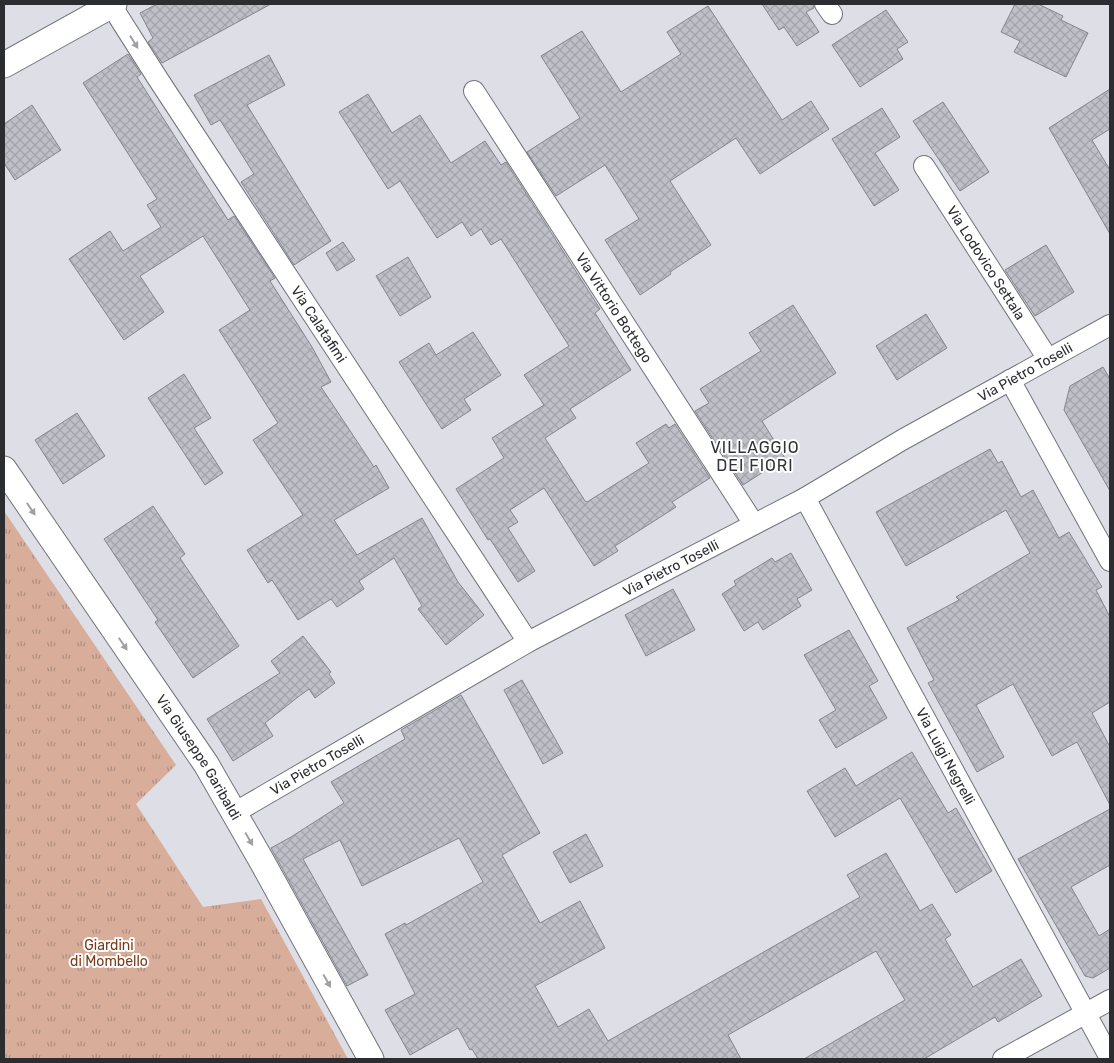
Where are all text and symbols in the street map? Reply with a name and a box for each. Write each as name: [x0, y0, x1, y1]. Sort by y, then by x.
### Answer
one-way arrow: [130, 36, 139, 49]
street label: Via Lodovico Settala: [943, 202, 1029, 323]
street label: Via Vittorio Bottego: [572, 249, 656, 366]
street label: Via Calatafimi: [288, 282, 351, 366]
street label: Via Pietro Toselli: [975, 339, 1075, 405]
district label: VILLAGGIO DEI FIORI: [710, 438, 800, 475]
one-way arrow: [26, 503, 36, 516]
street label: Via Pietro Toselli: [620, 536, 722, 600]
one-way arrow: [118, 637, 128, 650]
street label: Via Giuseppe Garibaldi: [153, 691, 245, 823]
street label: Via Luigi Negrelli: [912, 705, 979, 807]
street label: Via Pietro Toselli: [267, 731, 367, 799]
one-way arrow: [245, 832, 254, 845]
park label: Giardini di Mombello: [70, 937, 148, 970]
one-way arrow: [323, 974, 332, 988]

